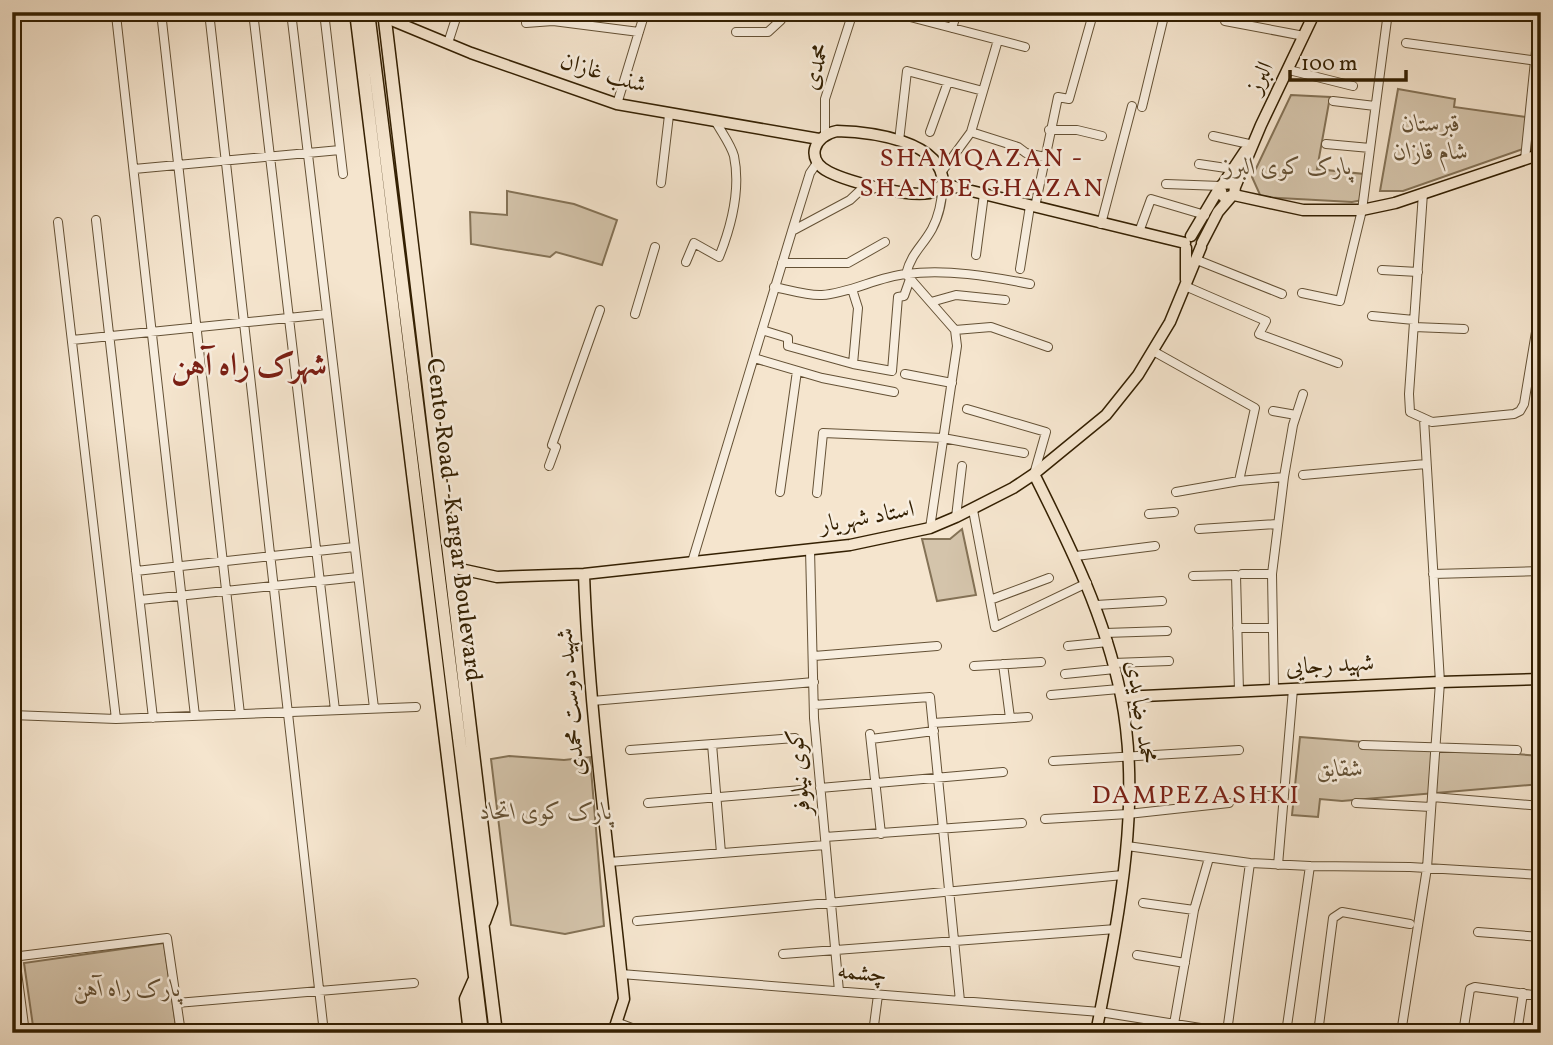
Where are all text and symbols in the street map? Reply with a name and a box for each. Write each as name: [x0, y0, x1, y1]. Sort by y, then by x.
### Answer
scale bar: [1290, 38, 1406, 82]
street label: محمدی: [794, 40, 840, 94]
street label: شنب غازان: [556, 45, 650, 103]
text: 100 m: [1301, 50, 1358, 79]
street label: البرز: [1238, 56, 1283, 102]
park label: قبرستان شام قازان: [1393, 108, 1469, 172]
district label: SHAMQAZAN - SHANBE GHAZAN: [859, 141, 1105, 207]
park label: پارک کوی البرز: [1222, 151, 1355, 185]
district label: شهرک راه آهن: [171, 345, 327, 389]
street label: Cento Road - Kargar Boulevard: [416, 357, 490, 683]
street label: استاد شهریار: [815, 493, 917, 543]
street label: شهید دوست محمدی: [549, 627, 595, 777]
street label: شهید رجایی: [1285, 647, 1375, 685]
street label: محمد رضا یدی: [1116, 658, 1164, 766]
street label: کوی نیلوفر: [779, 727, 821, 820]
park label: شقایق: [1316, 753, 1364, 787]
district label: DAMPEZASHKI: [1091, 778, 1301, 814]
park label: پارک کوی اتحاد: [480, 796, 615, 830]
street label: چشمه: [836, 955, 888, 993]
park label: پارک راه آهن: [73, 973, 183, 1007]

